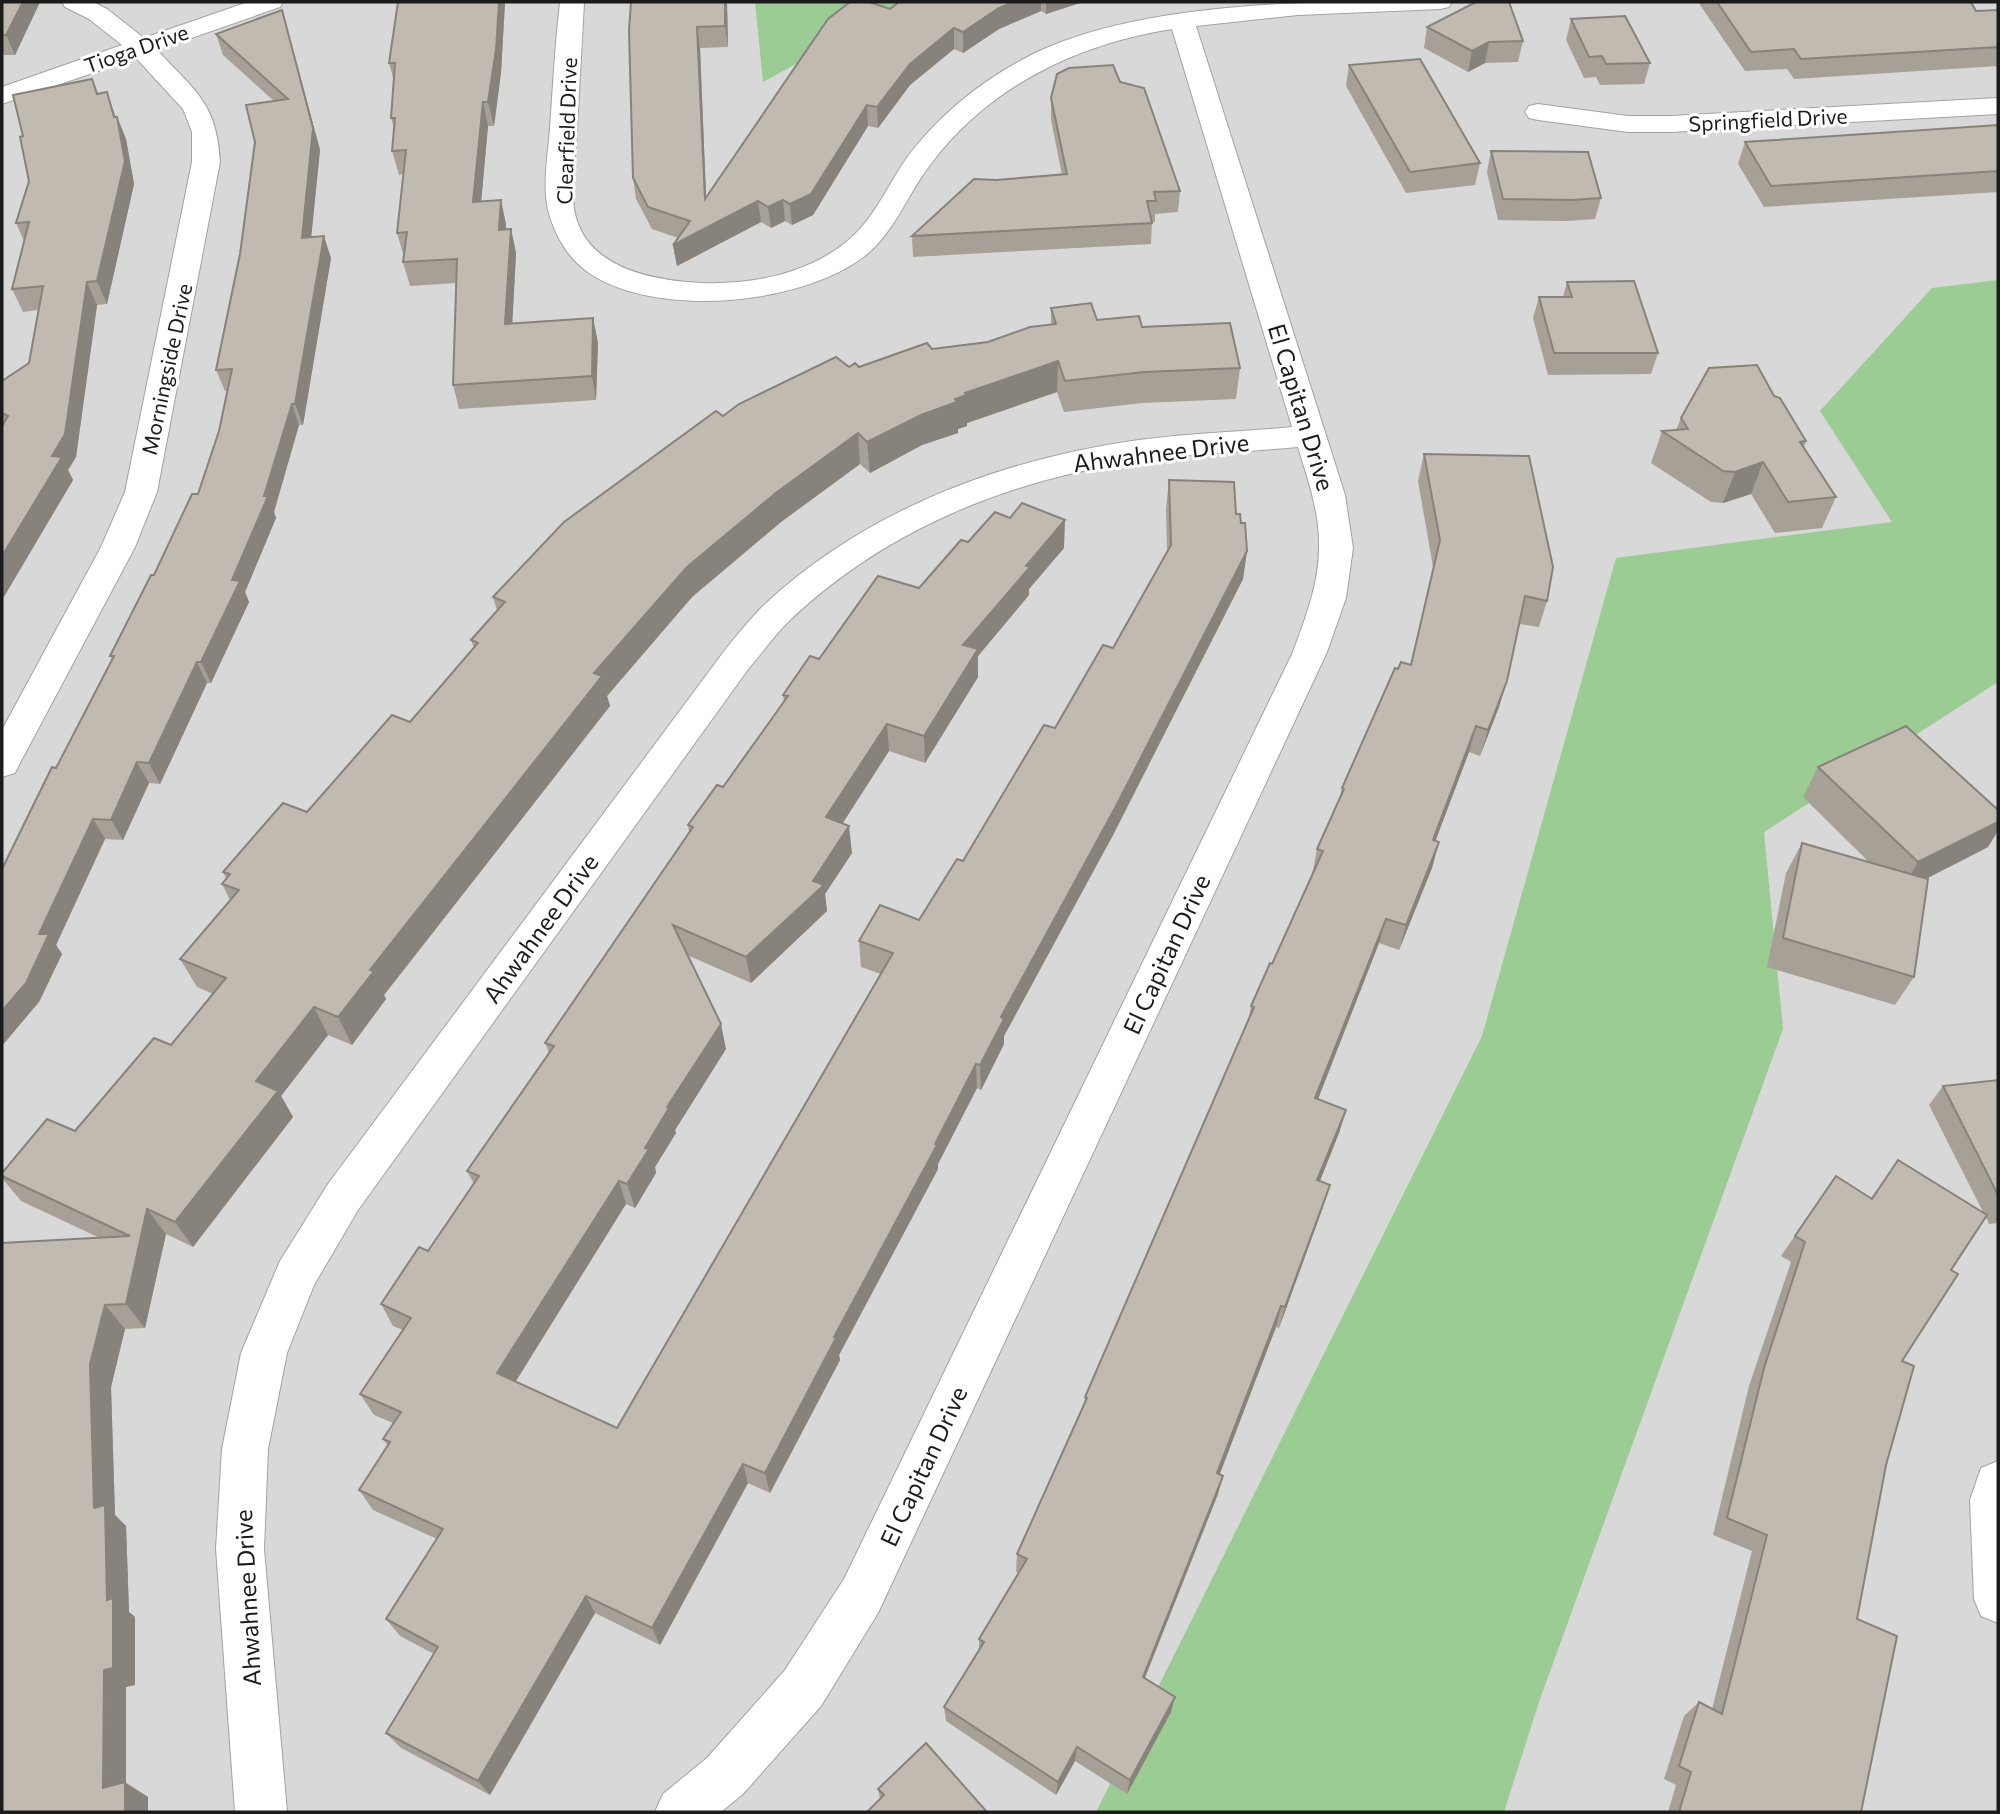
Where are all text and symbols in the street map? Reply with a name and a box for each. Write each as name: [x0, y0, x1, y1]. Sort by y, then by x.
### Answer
street label: Tioga Drive: [81, 19, 191, 77]
street label: Clearfield Drive: [551, 57, 581, 205]
street label: Springfield Drive: [1688, 102, 1848, 136]
street label: Morningside Drive: [136, 281, 196, 457]
street label: El Capitan Drive: [1263, 320, 1341, 494]
street label: Ahwahnee Drive: [1071, 427, 1251, 477]
street label: Ahwahnee Drive: [476, 848, 604, 1008]
street label: El Capitan Drive: [1116, 869, 1216, 1039]
street label: El Capitan Drive: [873, 1381, 973, 1551]
street label: Ahwahnee Drive: [228, 1509, 266, 1687]

